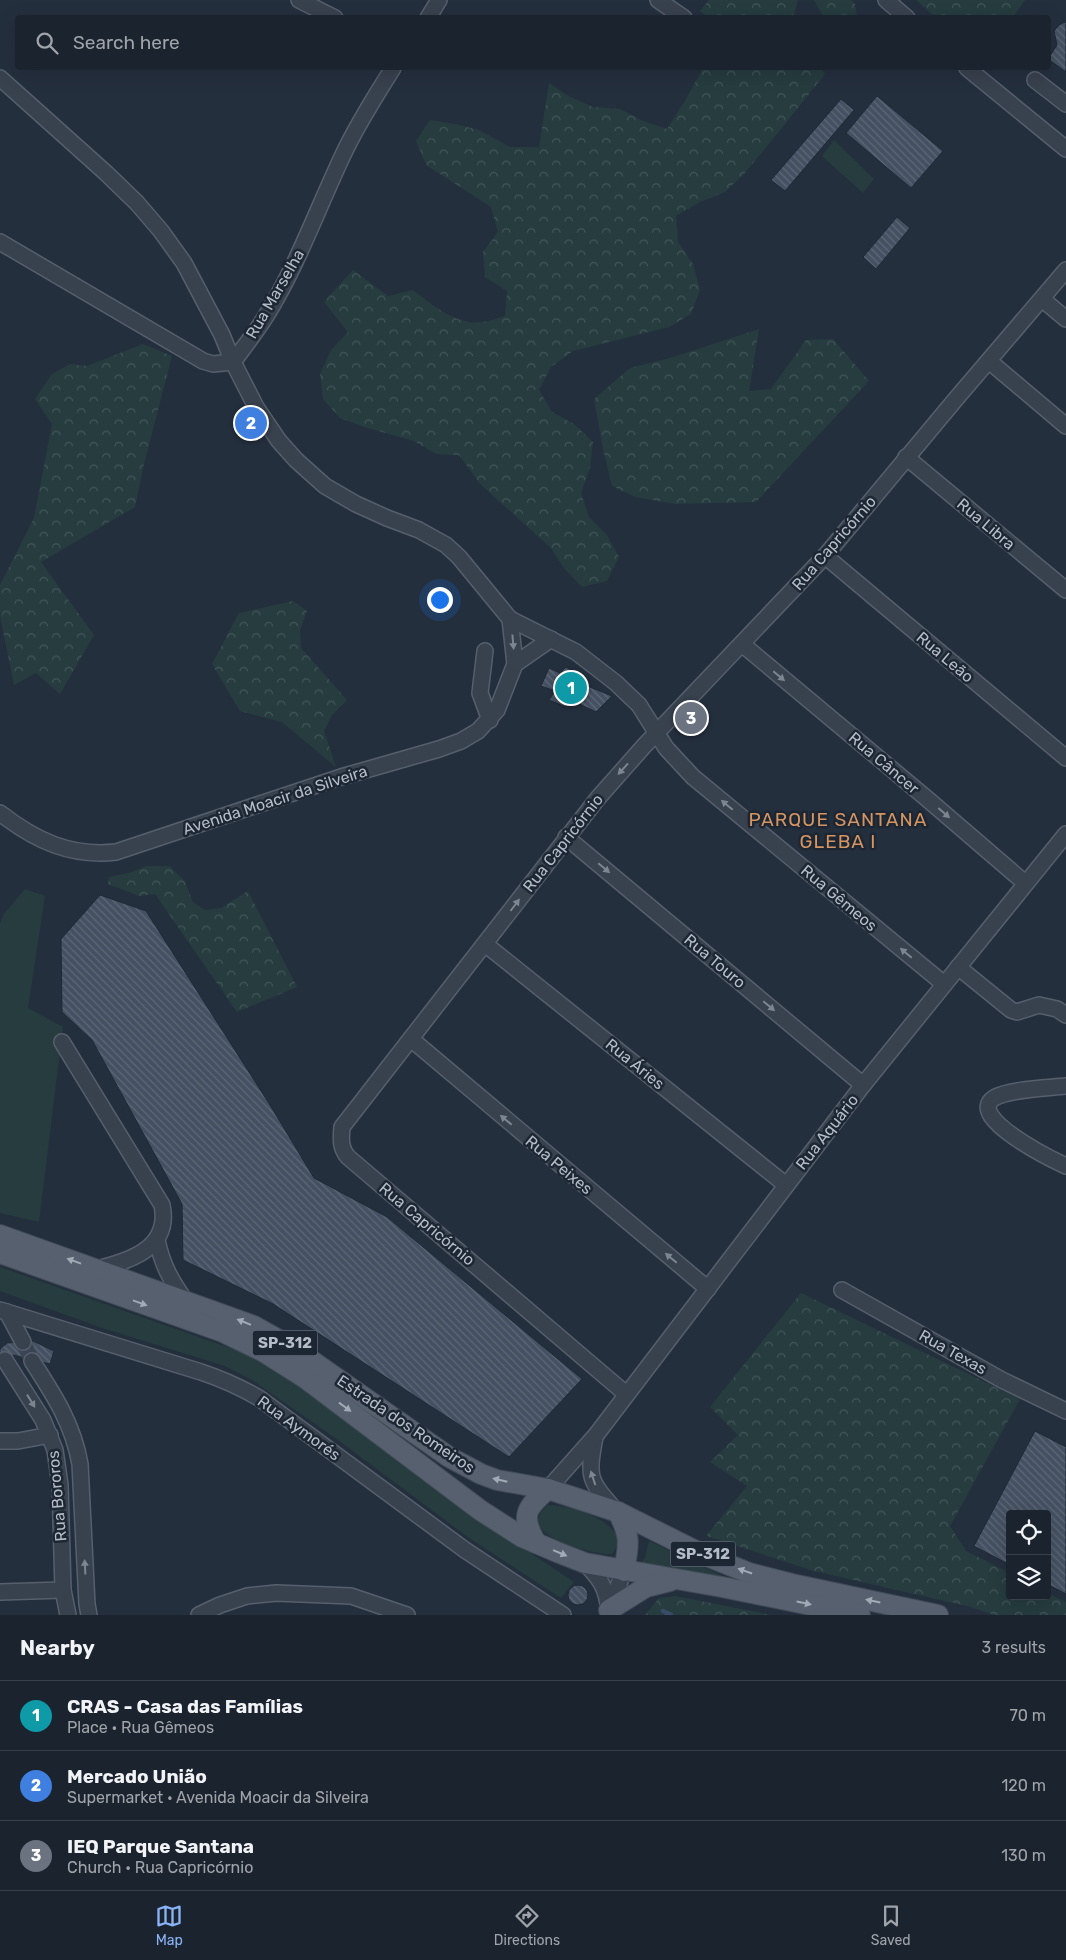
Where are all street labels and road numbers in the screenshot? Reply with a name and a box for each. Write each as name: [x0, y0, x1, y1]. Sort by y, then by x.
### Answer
street label: Rua Marselha: [242, 246, 308, 342]
street label: Rua Capricórnio: [788, 492, 880, 594]
street label: Rua Libra: [953, 494, 1019, 554]
street label: Rua Leão: [913, 628, 977, 686]
street label: Rua Câncer: [845, 728, 923, 798]
street label: Avenida Moacir da Silveira: [180, 761, 370, 839]
street label: Rua Capricórnio: [519, 790, 607, 896]
street label: Rua Gêmeos: [797, 861, 881, 935]
street label: Rua Touro: [681, 930, 749, 992]
street label: Rua Áries: [602, 1035, 668, 1093]
street label: Rua Aquário: [792, 1091, 862, 1173]
street label: Rua Peixes: [522, 1132, 596, 1198]
street label: Rua Capricórnio: [375, 1179, 479, 1269]
street label: Rua Texas: [916, 1326, 990, 1378]
road number: SP-312: [252, 1330, 318, 1356]
street label: Estrada dos Romeiros: [334, 1371, 478, 1477]
street label: Rua Aymorés: [254, 1392, 344, 1464]
street label: Rua Bororos: [44, 1450, 70, 1542]
road number: SP-312: [670, 1542, 736, 1566]

